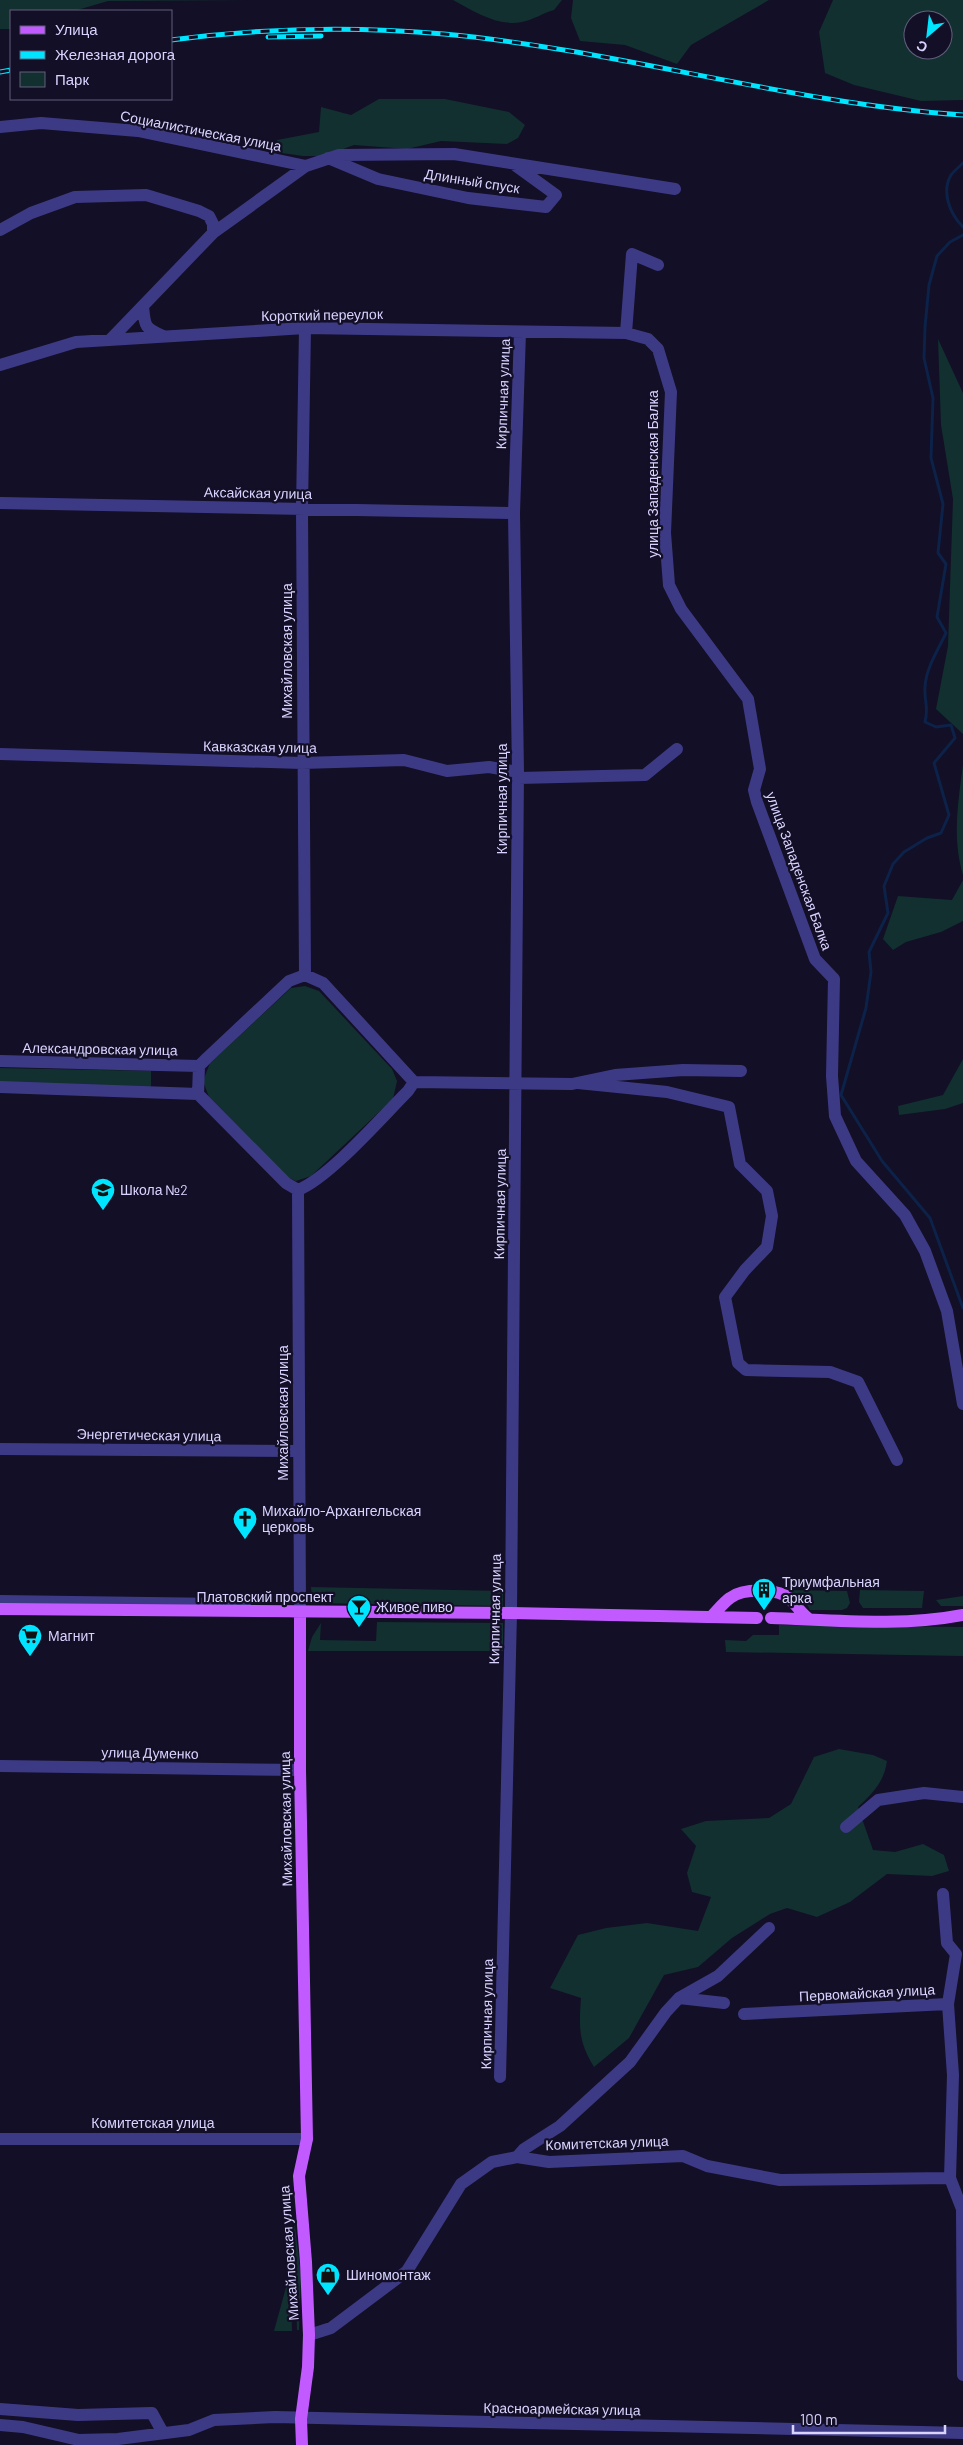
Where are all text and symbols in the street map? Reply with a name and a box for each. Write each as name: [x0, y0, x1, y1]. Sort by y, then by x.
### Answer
legend: [10, 10, 172, 100]
north arrow: [903, 10, 953, 60]
text: Улица: [55, 20, 98, 38]
text: С: [913, 37, 930, 57]
text: Железная дорога: [55, 45, 176, 63]
text: Парк: [55, 70, 89, 88]
street label: Социалистическая улица: [119, 107, 283, 155]
street label: Длинный спуск: [423, 165, 522, 197]
street label: Короткий переулок: [261, 305, 384, 324]
street label: Кирпичная улица: [492, 338, 513, 450]
street label: улица Западенская Балка: [644, 390, 661, 558]
street label: Аксайская улица: [204, 483, 313, 502]
street label: Михайловская улица: [278, 583, 295, 719]
street label: Кавказская улица: [203, 737, 317, 756]
street label: Кирпичная улица: [493, 743, 510, 854]
street label: улица Западенская Балка: [763, 789, 836, 953]
street label: Александровская улица: [22, 1039, 178, 1058]
street label: Кирпичная улица: [490, 1148, 509, 1260]
school or university icon: Школа №2: [90, 1177, 116, 1211]
place label: Школа №2: [120, 1181, 188, 1198]
street label: Михайловская улица: [274, 1345, 291, 1481]
street label: Энергетическая улица: [76, 1425, 222, 1444]
place label: Михайло-Архангельская церковь: [262, 1502, 421, 1535]
church icon: Михайло-Архангельская церковь: [232, 1506, 258, 1540]
street label: Кирпичная улица: [485, 1553, 504, 1665]
place label: Триумфальная арка: [782, 1573, 880, 1606]
building icon: Триумфальная арка: [751, 1577, 777, 1611]
street label: Платовский проспект: [197, 1588, 334, 1605]
bar icon: Живое пиво: [346, 1594, 372, 1628]
place label: Живое пиво: [376, 1598, 453, 1615]
supermarket icon: Магнит: [17, 1623, 43, 1657]
place label: Магнит: [48, 1627, 95, 1644]
street label: улица Думенко: [101, 1743, 199, 1762]
street label: Михайловская улица: [276, 1751, 295, 1887]
street label: Кирпичная улица: [477, 1958, 496, 2070]
street label: Первомайская улица: [799, 1980, 936, 2005]
street label: Комитетская улица: [91, 2114, 215, 2131]
street label: Комитетская улица: [545, 2132, 669, 2153]
street label: Михайловская улица: [275, 2185, 302, 2321]
shop icon: Шиномонтаж: [315, 2262, 341, 2296]
place label: Шиномонтаж: [346, 2266, 431, 2283]
street label: Красноармейская улица: [483, 2399, 641, 2418]
scale bar: [793, 2402, 946, 2434]
text: 100 m: [800, 2410, 838, 2428]

